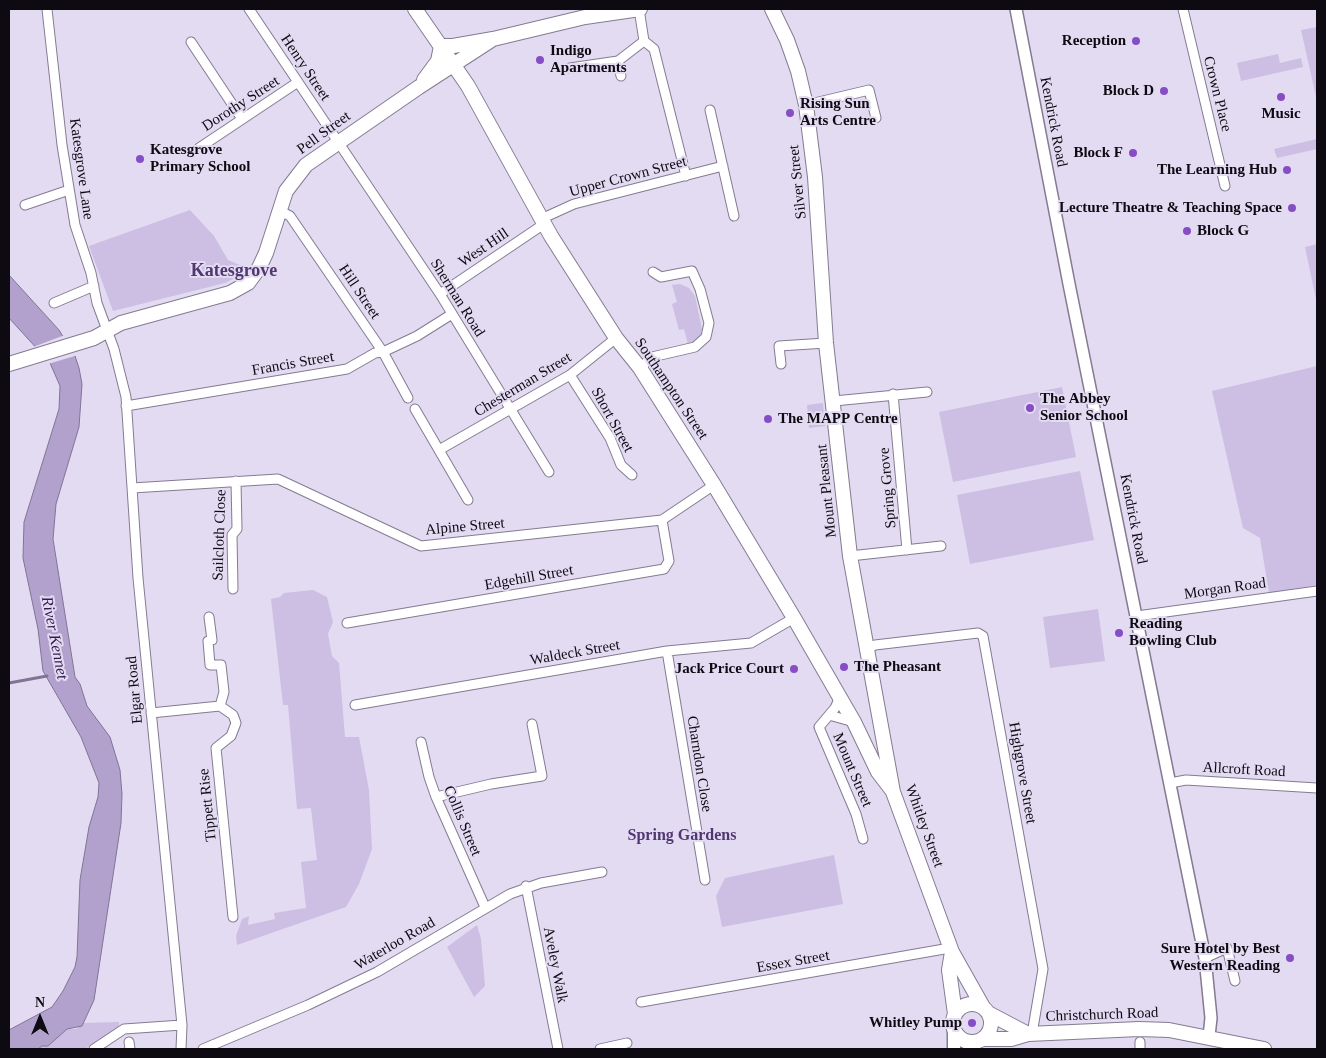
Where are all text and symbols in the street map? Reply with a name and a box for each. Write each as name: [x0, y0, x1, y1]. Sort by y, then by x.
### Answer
street label: Henry Street: [276, 31, 334, 105]
place label: Reception: [1062, 32, 1126, 50]
marker: Reception: [1130, 35, 1142, 47]
place label: Indigo Apartments: [550, 42, 627, 77]
marker: Indigo Apartments: [534, 54, 546, 66]
street label: Crown Place: [1199, 54, 1235, 134]
street label: Dorothy Street: [199, 72, 283, 136]
street label: Kendrick Road: [1035, 76, 1071, 168]
place label: Block D: [1103, 82, 1154, 100]
marker: Block D: [1158, 85, 1170, 97]
marker: Music: [1275, 91, 1287, 103]
place label: Rising Sun Arts Centre: [800, 95, 876, 130]
place label: Music: [1261, 105, 1301, 123]
street label: Pell Street: [294, 107, 354, 159]
marker: Rising Sun Arts Centre: [784, 107, 796, 119]
street label: Katesgrove Lane: [65, 117, 97, 221]
place label: Katesgrove Primary School: [150, 141, 250, 176]
street label: Silver Street: [785, 144, 811, 220]
place label: Block F: [1073, 144, 1123, 162]
marker: Block F: [1127, 147, 1139, 159]
marker: Katesgrove Primary School: [134, 153, 146, 165]
street label: Upper Crown Street: [567, 153, 689, 201]
place label: The Learning Hub: [1157, 161, 1277, 179]
marker: The Learning Hub: [1281, 164, 1293, 176]
place label: Lecture Theatre & Teaching Space: [1059, 199, 1282, 217]
marker: Lecture Theatre & Teaching Space: [1286, 202, 1298, 214]
place label: Block G: [1197, 222, 1249, 240]
street label: West Hill: [455, 225, 513, 271]
marker: Block G: [1181, 225, 1193, 237]
street label: Sherman Road: [426, 256, 488, 340]
district label: Katesgrove: [191, 260, 277, 282]
street label: Hill Street: [334, 261, 384, 323]
street label: Southampton Street: [630, 335, 712, 443]
street label: Francis Street: [251, 348, 335, 380]
street label: Chesterman Street: [471, 349, 575, 421]
street label: Short Street: [587, 384, 637, 456]
place label: The Abbey Senior School: [1040, 390, 1128, 425]
marker: The Abbey Senior School: [1024, 402, 1036, 414]
place label: The MAPP Centre: [778, 410, 898, 428]
marker: The MAPP Centre: [762, 413, 774, 425]
street label: Mount Pleasant: [813, 443, 841, 539]
street label: Spring Grove: [875, 447, 901, 529]
street label: Kendrick Road: [1115, 473, 1151, 565]
street label: Sailcloth Close: [209, 489, 231, 581]
street label: Alpine Street: [425, 515, 505, 539]
street label: Edgehill Street: [483, 561, 575, 595]
street label: Morgan Road: [1183, 574, 1267, 604]
water label: River Kennet: [37, 595, 71, 681]
place label: Reading Bowling Club: [1129, 615, 1217, 650]
marker: Reading Bowling Club: [1113, 627, 1125, 639]
street label: Waldeck Street: [529, 636, 621, 670]
street label: Elgar Road: [123, 655, 147, 725]
place label: The Pheasant: [854, 658, 941, 676]
place label: Jack Price Court: [675, 660, 784, 678]
marker: The Pheasant: [838, 661, 850, 673]
marker: Jack Price Court: [788, 663, 800, 675]
street label: Charndon Close: [683, 715, 715, 813]
street label: Highgrove Street: [1004, 721, 1040, 825]
street label: Mount Street: [828, 730, 876, 810]
street label: Allcroft Road: [1202, 759, 1286, 781]
street label: Tippett Rise: [195, 768, 221, 842]
street label: Whitley Street: [901, 782, 947, 870]
street label: Collis Street: [439, 783, 485, 859]
district label: Spring Gardens: [628, 826, 736, 846]
street label: Waterloo Road: [352, 914, 438, 974]
street label: Aveley Walk: [539, 925, 571, 1005]
place label: Sure Hotel by Best Western Reading: [1161, 940, 1280, 975]
street label: Essex Street: [755, 947, 831, 977]
marker: Sure Hotel by Best Western Reading: [1284, 952, 1296, 964]
north arrow: [15, 993, 65, 1043]
text: N: [35, 995, 45, 1010]
street label: Christchurch Road: [1045, 1004, 1159, 1026]
place label: Whitley Pump: [869, 1014, 962, 1032]
marker: Whitley Pump: [966, 1017, 978, 1029]

